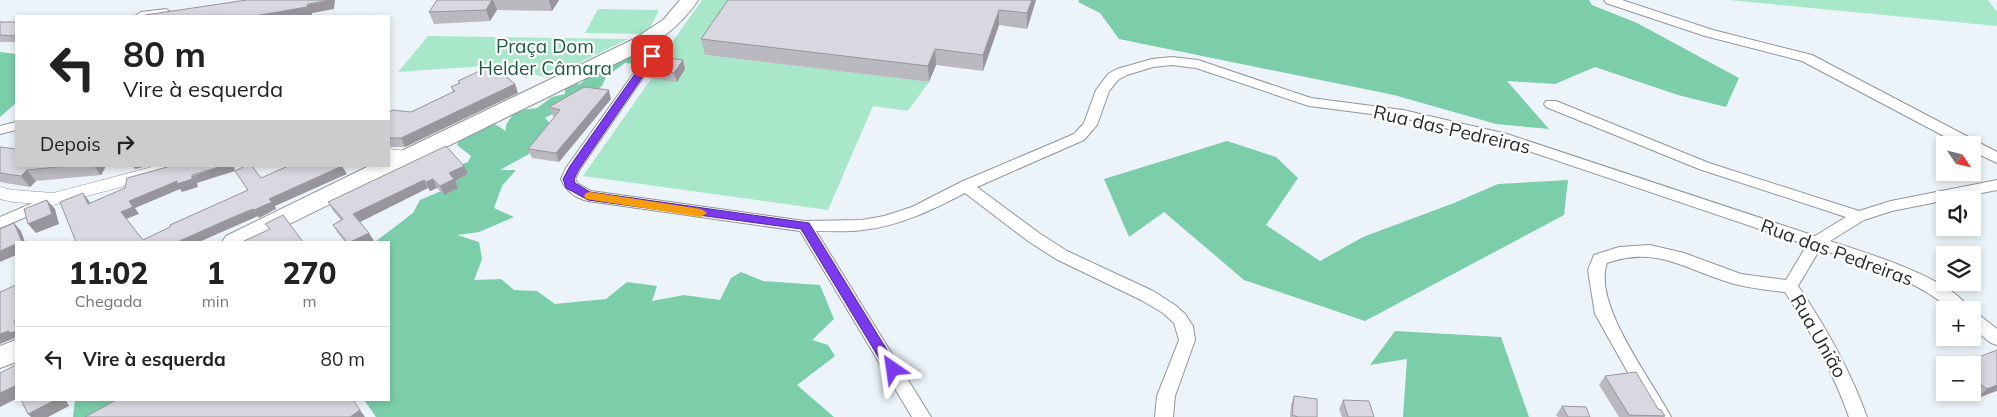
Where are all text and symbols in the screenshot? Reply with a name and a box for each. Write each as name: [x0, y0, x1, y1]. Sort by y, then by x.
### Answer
text: 80 m: [123, 32, 206, 76]
park label: Praça Dom Helder Câmara: [478, 34, 612, 80]
icon: left: [40, 35, 105, 100]
pin: [631, 35, 673, 77]
icon: arrive: [638, 42, 666, 70]
text: Vire à esquerda: [123, 75, 283, 103]
street label: Rua das Pedreiras: [1371, 99, 1533, 159]
icon: right: [111, 130, 139, 158]
text: Depois: [40, 132, 101, 156]
north arrow: [1936, 136, 1981, 181]
map controls: [1936, 136, 1981, 401]
button: sound: [1936, 191, 1981, 236]
street label: Rua das Pedreiras: [1757, 213, 1917, 291]
button: layers: [1936, 246, 1981, 291]
text: 11:02: [68, 254, 148, 292]
text: 1: [206, 254, 224, 292]
text: 270: [283, 254, 337, 292]
street label: Rua União: [1786, 290, 1852, 382]
text: Chegada: [75, 291, 142, 311]
text: min: [202, 291, 229, 311]
text: m: [302, 291, 317, 311]
button: +: [1936, 301, 1981, 346]
position arrow: [866, 342, 918, 394]
icon: left: [40, 345, 68, 373]
text: Vire à esquerda: [83, 347, 226, 371]
text: 80 m: [321, 347, 365, 371]
button: −: [1936, 356, 1981, 401]

